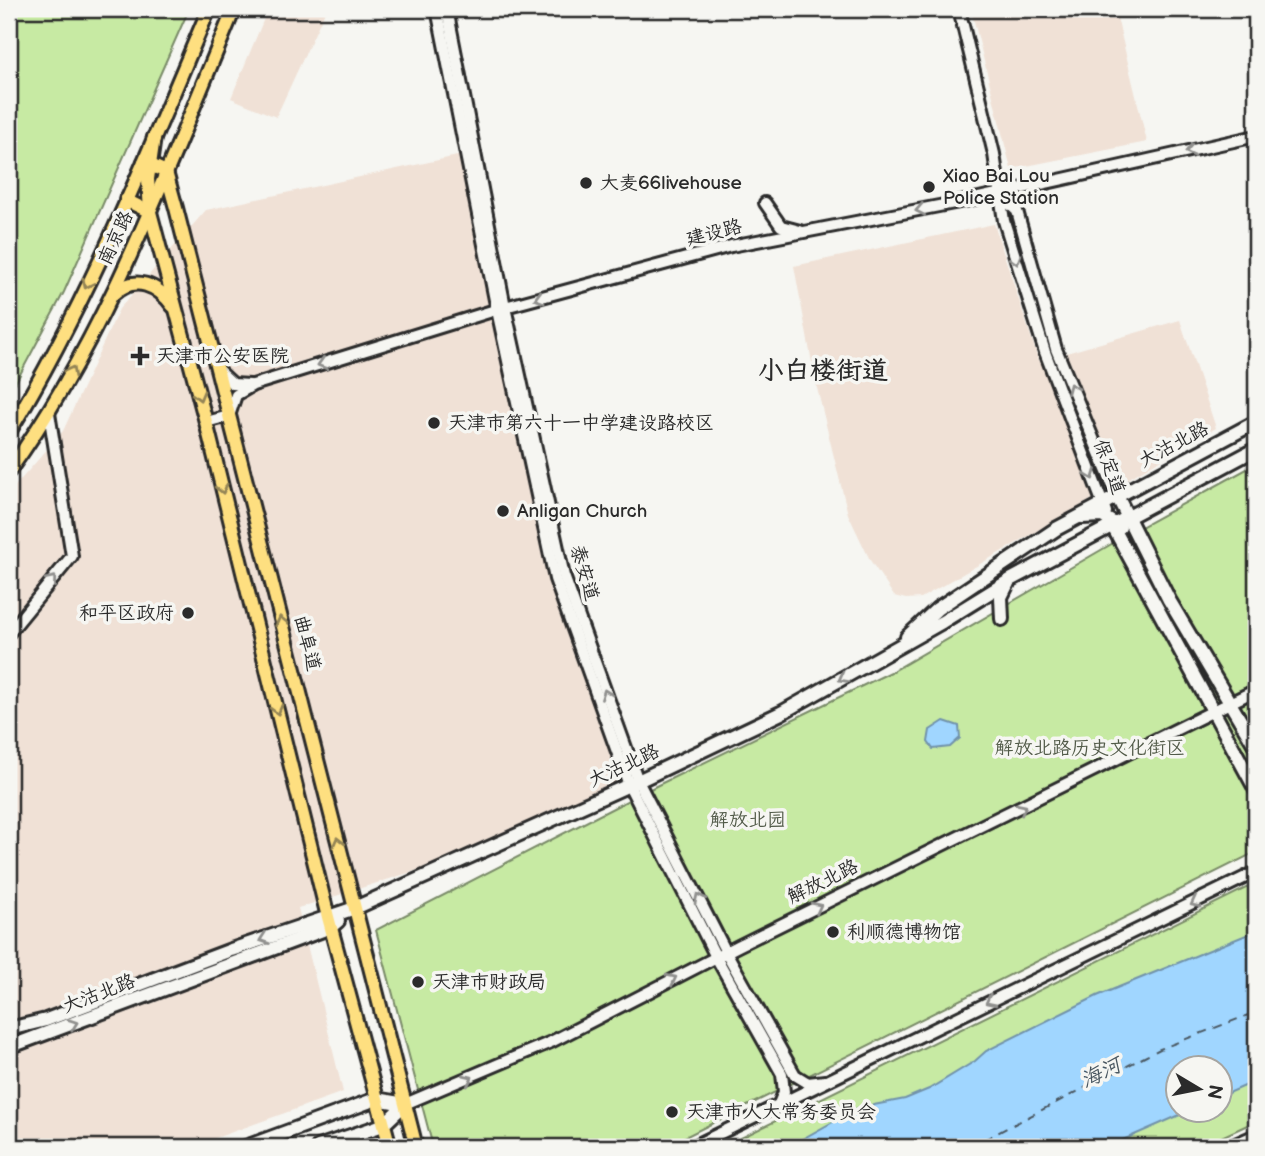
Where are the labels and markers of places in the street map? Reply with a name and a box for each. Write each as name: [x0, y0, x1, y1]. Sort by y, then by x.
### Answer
place label: Xiao Bai Lou Police Station: [942, 165, 1059, 210]
place label: 大麦66livehouse: [600, 172, 742, 195]
marker: 大麦66livehouse: [578, 175, 594, 191]
marker: Xiao Bai Lou Police Station: [921, 179, 937, 195]
place label: 天津市公安医院: [156, 345, 289, 368]
marker: 天津市公安医院: [130, 346, 150, 366]
place label: 天津市第六十一中学建设路校区: [448, 412, 714, 435]
marker: 天津市第六十一中学建设路校区: [426, 415, 442, 431]
place label: Anligan Church: [517, 500, 647, 523]
marker: Anligan Church: [495, 503, 511, 519]
place label: 和平区政府: [79, 602, 174, 625]
marker: 和平区政府: [180, 605, 196, 621]
place label: 利顺德博物馆: [847, 921, 961, 944]
marker: 利顺德博物馆: [825, 924, 841, 940]
place label: 天津市财政局: [432, 971, 546, 994]
marker: 天津市财政局: [410, 974, 426, 990]
place label: 天津市人大常务委员会: [686, 1101, 876, 1124]
marker: 天津市人大常务委员会: [664, 1104, 680, 1120]

